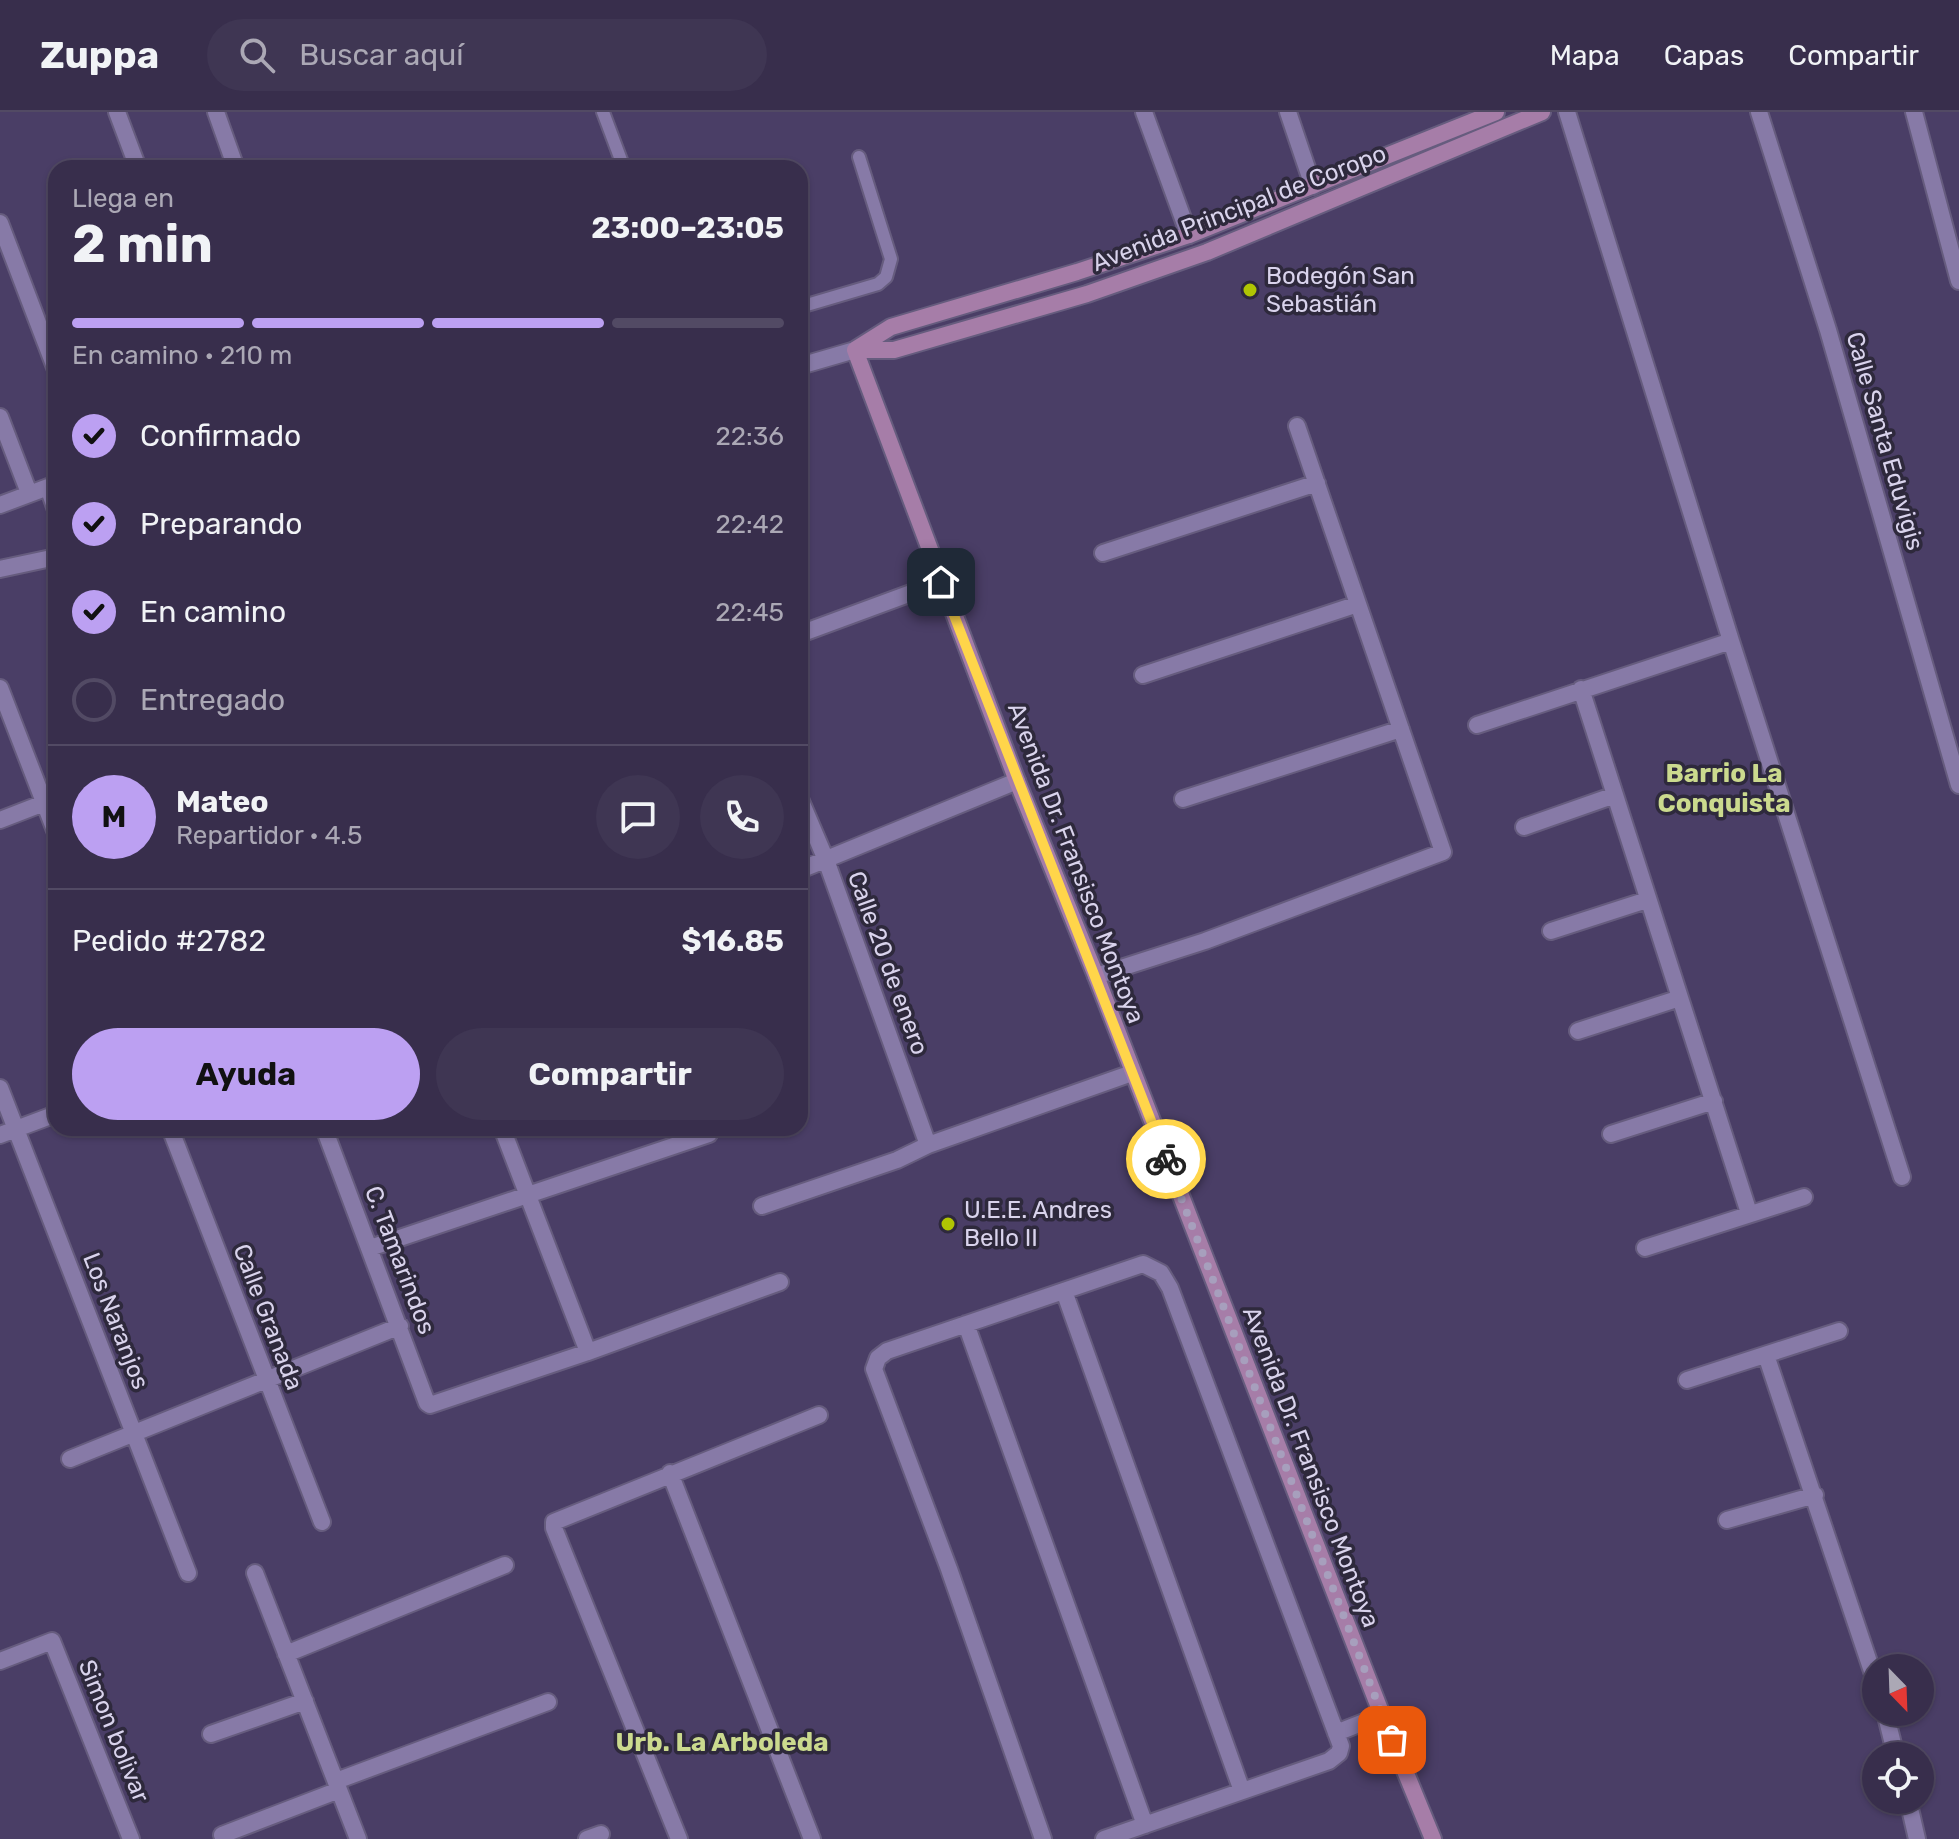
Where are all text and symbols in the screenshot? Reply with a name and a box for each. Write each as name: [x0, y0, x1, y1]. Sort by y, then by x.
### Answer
search box: [207, 19, 767, 91]
text: Zuppa: [40, 32, 159, 78]
icon: search: [235, 33, 279, 77]
text: Buscar aquí: [299, 37, 464, 73]
text: Mapa: [1550, 39, 1620, 72]
text: Capas: [1664, 39, 1744, 72]
text: Compartir: [1788, 39, 1919, 72]
street label: Avenida Principal de Coropo: [1088, 139, 1390, 277]
text: Llega en: [72, 183, 174, 214]
text: 23:00–23:05: [591, 210, 784, 246]
text: 2 min: [72, 213, 213, 275]
place label: Bodegón San Sebastián: [1266, 262, 1415, 318]
marker: Bodegón San Sebastián: [1241, 281, 1259, 299]
street label: Calle Santa Eduvigis: [1840, 329, 1930, 553]
text: En camino · 210 m: [72, 340, 292, 371]
icon: check: [72, 414, 116, 458]
text: Confirmado: [140, 418, 301, 454]
text: 22:36: [716, 421, 784, 452]
icon: check: [72, 502, 116, 546]
text: Preparando: [140, 506, 303, 542]
text: 22:42: [715, 509, 784, 540]
pin: [907, 548, 975, 616]
icon: home: [919, 560, 963, 604]
icon: check: [72, 590, 116, 634]
text: En camino: [140, 594, 286, 630]
text: 22:45: [715, 597, 784, 628]
text: Entregado: [140, 682, 285, 718]
street label: Avenida Dr. Fransisco Montoya: [1002, 699, 1150, 1027]
district label: Barrio La Conquista: [1657, 758, 1791, 819]
button: chat: [596, 775, 680, 859]
button: phone: [700, 775, 784, 859]
text: Mateo: [176, 784, 269, 820]
text: M: [102, 799, 126, 835]
text: Repartidor · 4.5: [176, 820, 362, 851]
street label: Calle 20 de enero: [842, 867, 934, 1059]
text: Pedido #2782: [72, 923, 266, 959]
text: $16.85: [681, 923, 784, 959]
button: Ayuda: [72, 1028, 420, 1120]
button: Compartir: [436, 1028, 784, 1120]
courier: [1126, 1119, 1206, 1199]
icon: bike: [1144, 1137, 1188, 1181]
street label: C. Tamarindos: [359, 1182, 441, 1338]
place label: U.E.E. Andres Bello II: [964, 1196, 1112, 1252]
marker: U.E.E. Andres Bello II: [939, 1215, 957, 1233]
street label: Calle Granada: [227, 1240, 309, 1394]
street label: Los Naranjos: [77, 1249, 155, 1393]
street label: Avenida Dr. Fransisco Montoya: [1237, 1303, 1385, 1631]
north arrow: [1862, 1654, 1934, 1726]
map controls: [1862, 1654, 1934, 1814]
street label: Simon bolivar: [73, 1656, 155, 1806]
pin: [1358, 1706, 1426, 1774]
icon: bag: [1370, 1718, 1414, 1762]
district label: Urb. La Arboleda: [616, 1727, 828, 1758]
button: locate: [1862, 1742, 1934, 1814]

